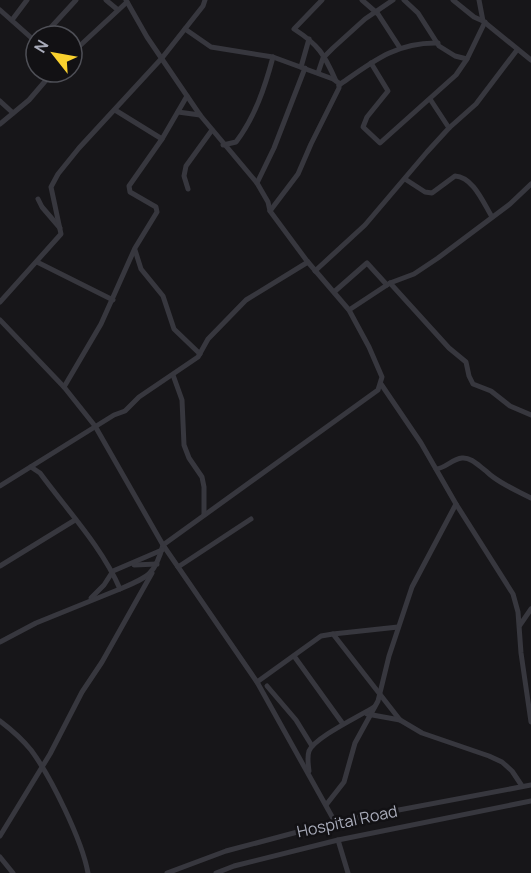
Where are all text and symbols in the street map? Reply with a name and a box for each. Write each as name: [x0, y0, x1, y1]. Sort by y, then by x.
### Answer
north arrow: [24, 24, 84, 84]
text: N: [29, 36, 54, 57]
street label: Hospital Road: [295, 800, 399, 842]

